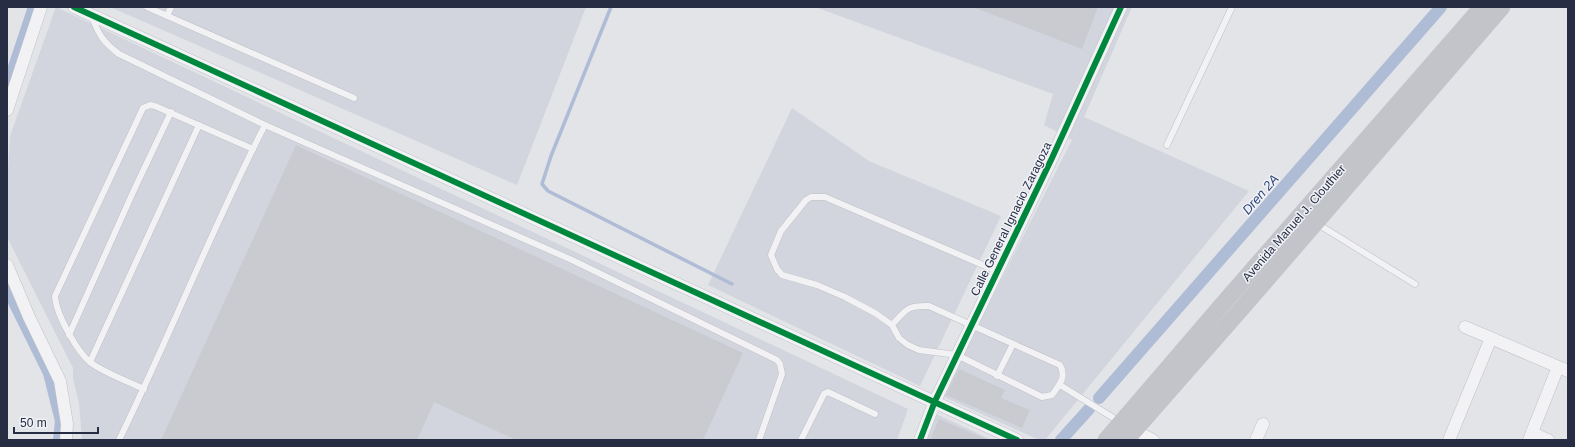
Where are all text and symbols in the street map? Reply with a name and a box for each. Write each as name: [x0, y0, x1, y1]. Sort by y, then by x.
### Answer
street label: Calle General Ignacio Zaragoza: [968, 140, 1055, 298]
street label: Avenida Manuel J. Clouthier: [1240, 162, 1348, 284]
water label: Dren 2A: [1239, 171, 1282, 217]
scale bar: [14, 409, 98, 435]
text: 50 m: [20, 416, 47, 430]

